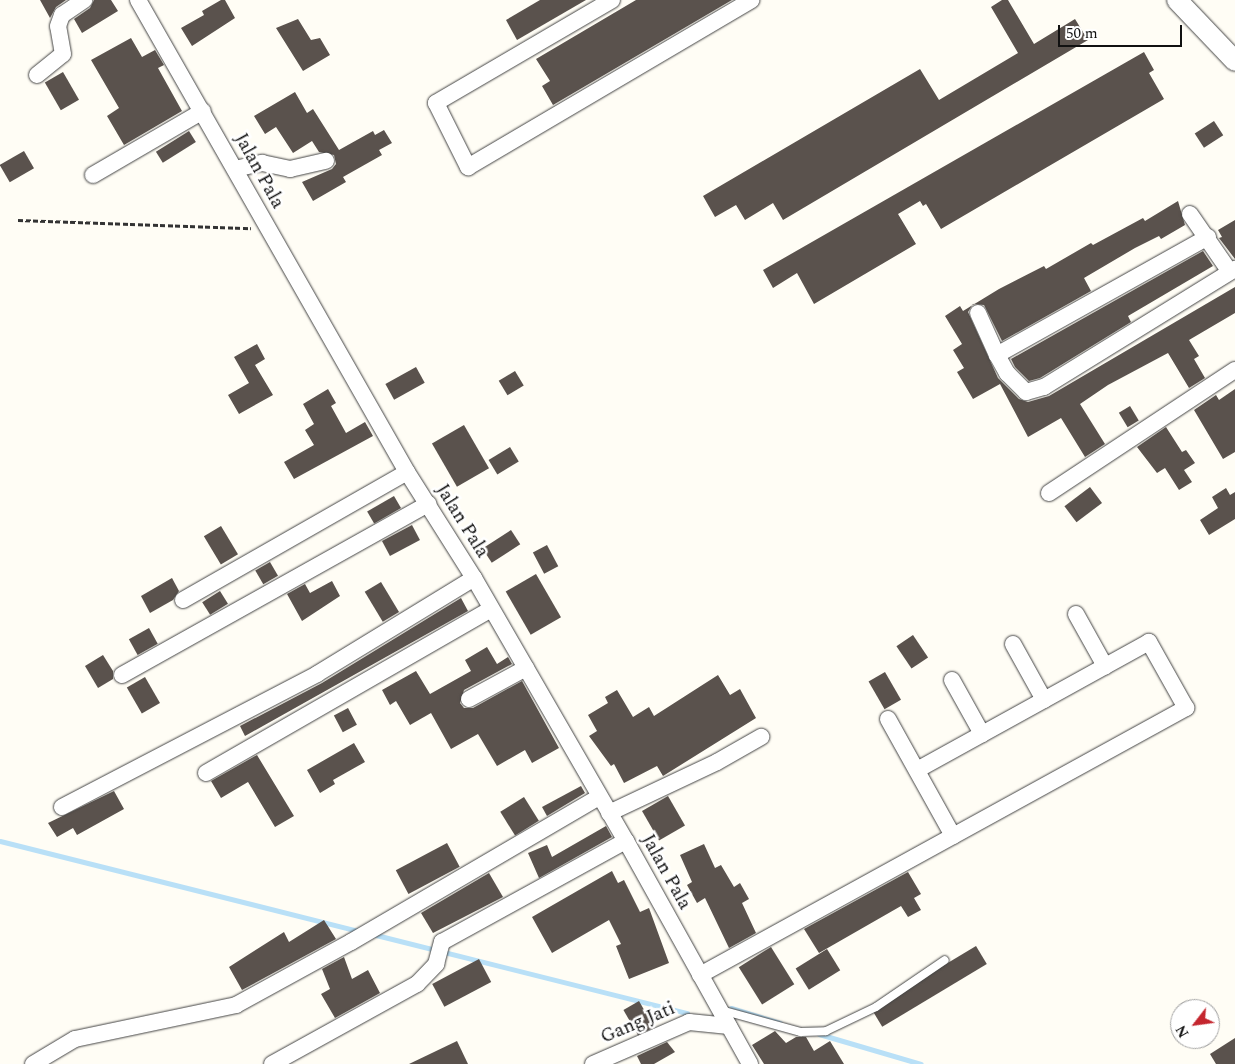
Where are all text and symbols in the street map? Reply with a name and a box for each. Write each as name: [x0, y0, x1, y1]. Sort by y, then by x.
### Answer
scale bar: [1060, 15, 1184, 47]
text: 50 m: [1066, 22, 1098, 45]
street label: Jalan Pala: [229, 129, 289, 213]
street label: Jalan Pala: [430, 480, 494, 562]
street label: Jalan Pala: [636, 830, 696, 914]
street label: Gang Jati: [597, 997, 679, 1049]
north arrow: [1170, 999, 1220, 1049]
text: N: [1170, 1021, 1194, 1041]

